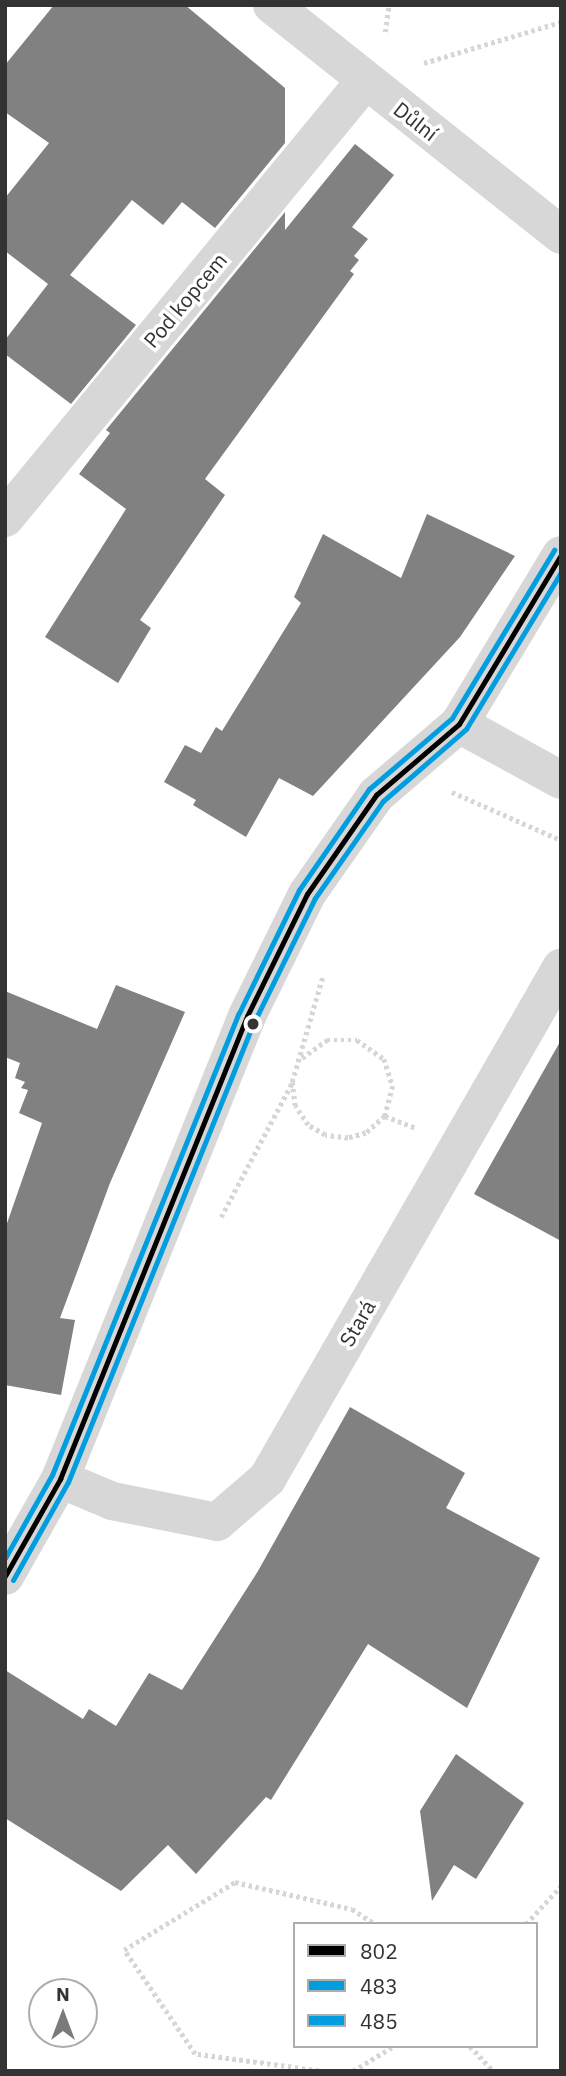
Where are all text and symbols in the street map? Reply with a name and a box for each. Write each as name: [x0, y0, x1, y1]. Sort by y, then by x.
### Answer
street label: Důlní: [389, 96, 443, 146]
street label: Pod kopcem: [138, 247, 232, 353]
unlabelled marker: [246, 1017, 260, 1031]
street label: Stará: [334, 1295, 380, 1351]
legend: [293, 1922, 538, 2048]
text: 802: [360, 1937, 398, 1965]
text: 483: [360, 1972, 398, 2000]
north arrow: [28, 1978, 98, 2048]
text: N: [56, 1982, 70, 2006]
text: 485: [360, 2007, 398, 2035]

